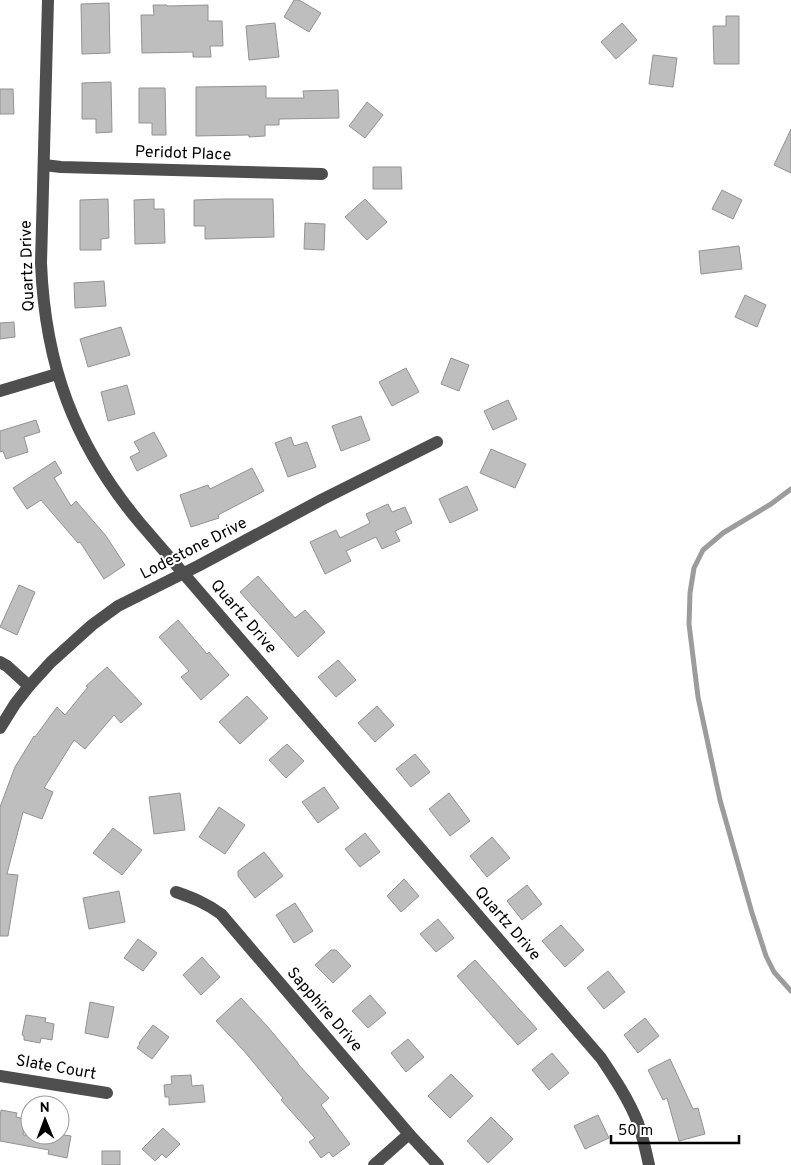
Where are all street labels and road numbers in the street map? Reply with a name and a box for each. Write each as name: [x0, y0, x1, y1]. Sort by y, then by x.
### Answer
street label: Peridot Place: [135, 142, 231, 166]
street label: Quartz Drive: [16, 220, 40, 312]
street label: Lodestone Drive: [137, 513, 251, 585]
street label: Quartz Drive: [205, 576, 281, 658]
street label: Quartz Drive: [469, 883, 545, 965]
street label: Sapphire Drive: [282, 964, 366, 1056]
street label: Slate Court: [14, 1051, 98, 1085]

